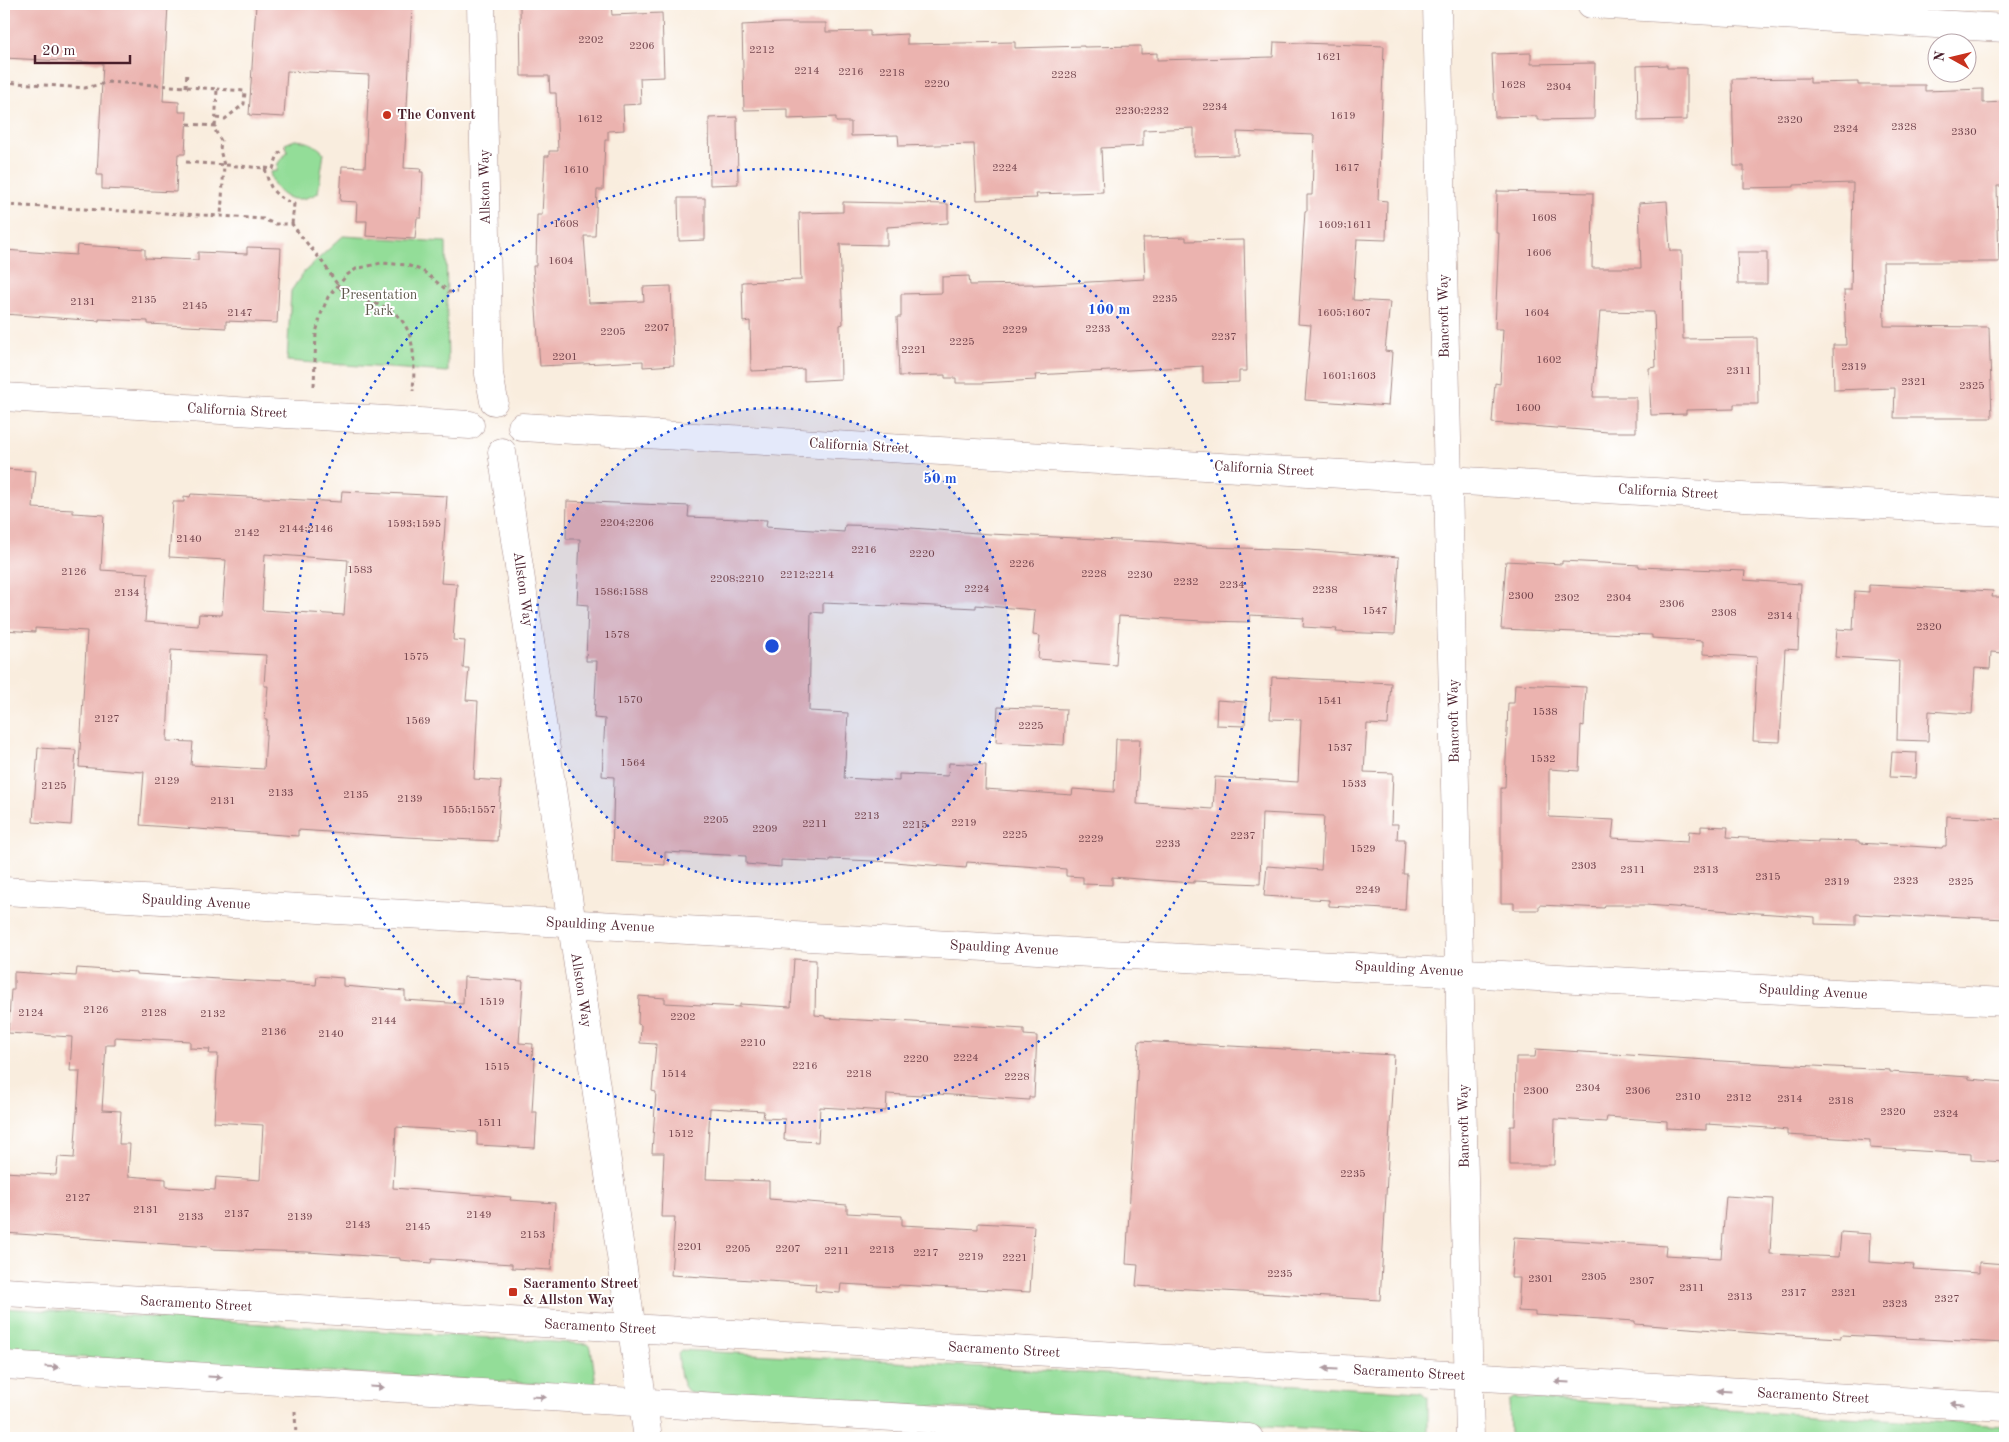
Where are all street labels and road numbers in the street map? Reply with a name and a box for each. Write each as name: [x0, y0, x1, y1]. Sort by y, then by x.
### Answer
street label: Allston Way: [477, 149, 493, 225]
street label: Bancroft Way: [1436, 273, 1452, 358]
street label: California Street: [186, 401, 288, 421]
street label: California Street: [808, 436, 910, 456]
street label: California Street: [1213, 459, 1315, 479]
street label: California Street: [1617, 482, 1719, 502]
street label: Allston Way: [511, 551, 535, 628]
street label: Bancroft Way: [1446, 678, 1462, 763]
street label: Spaulding Avenue: [141, 892, 251, 912]
street label: Spaulding Avenue: [545, 915, 655, 935]
street label: Spaulding Avenue: [949, 938, 1059, 958]
street label: Allston Way: [568, 952, 594, 1029]
street label: Spaulding Avenue: [1354, 959, 1464, 979]
street label: Spaulding Avenue: [1758, 982, 1868, 1002]
street label: Bancroft Way: [1456, 1083, 1472, 1168]
street label: Sacramento Street: [140, 1294, 253, 1314]
street label: Sacramento Street: [544, 1317, 657, 1337]
street label: Sacramento Street: [948, 1340, 1061, 1360]
street label: Sacramento Street: [1353, 1363, 1466, 1383]
street label: Sacramento Street: [1757, 1386, 1870, 1406]

